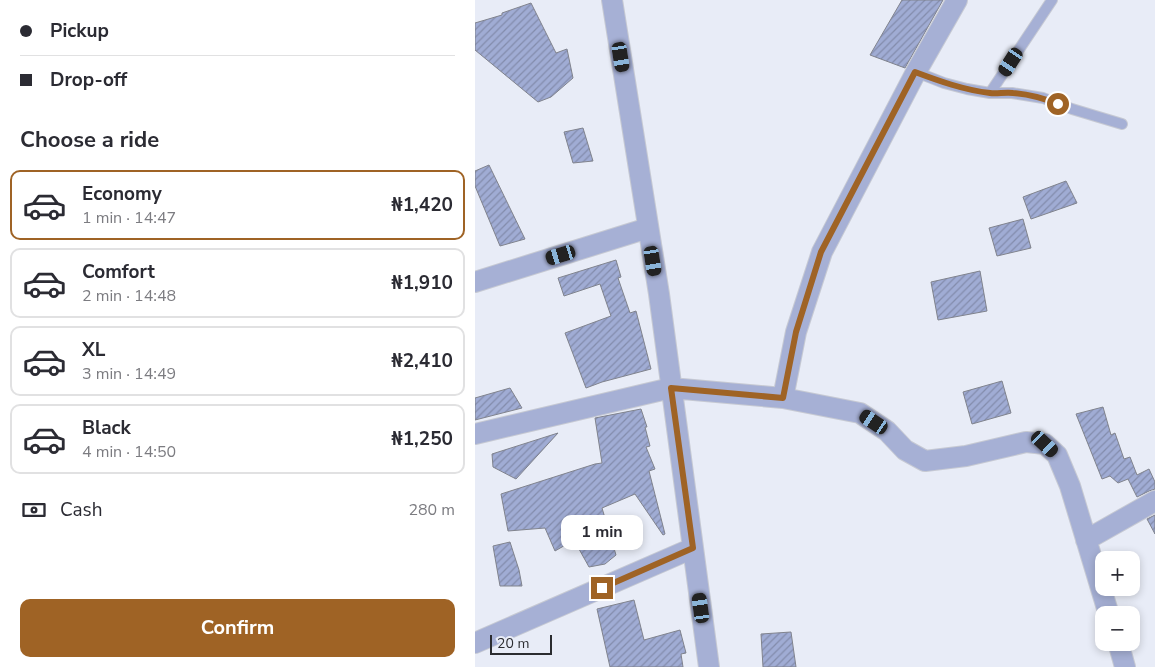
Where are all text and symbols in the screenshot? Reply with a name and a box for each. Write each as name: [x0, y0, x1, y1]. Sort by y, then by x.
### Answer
text: Pickup: [50, 18, 109, 44]
car: [611, 41, 630, 73]
car: [996, 45, 1025, 79]
text: Drop-off: [50, 67, 127, 93]
route start: [1047, 93, 1069, 115]
text: Choose a ride: [20, 125, 159, 155]
text: Economy: [82, 181, 162, 207]
icon: car: [22, 183, 67, 228]
text: ₦1,420: [391, 192, 453, 218]
text: 1 min · 14:47: [82, 207, 176, 229]
car: [544, 243, 577, 267]
car: [643, 245, 662, 277]
text: Comfort: [82, 259, 155, 285]
icon: car: [22, 261, 67, 306]
text: ₦1,910: [391, 270, 453, 296]
text: 2 min · 14:48: [82, 285, 176, 307]
text: XL: [82, 337, 105, 363]
icon: car: [22, 339, 67, 384]
text: ₦2,410: [391, 348, 453, 374]
text: 3 min · 14:49: [82, 363, 176, 385]
car: [857, 407, 890, 437]
text: Black: [82, 415, 131, 441]
icon: car: [22, 417, 67, 462]
text: ₦1,250: [391, 426, 453, 452]
car: [1028, 428, 1061, 460]
text: 4 min · 14:50: [82, 441, 176, 463]
icon: cash: [20, 496, 48, 524]
text: Cash: [60, 497, 102, 523]
text: 280 m: [408, 499, 455, 521]
callout: 1 min: [561, 516, 643, 550]
text: 1 min: [581, 521, 623, 543]
map controls: [1095, 551, 1140, 651]
button: +: [1095, 551, 1140, 596]
route end: [591, 577, 613, 599]
car: [691, 592, 710, 624]
button: Confirm: [20, 599, 455, 657]
button: −: [1095, 606, 1140, 651]
scale bar: [490, 632, 553, 655]
text: 20 m: [497, 634, 529, 653]

